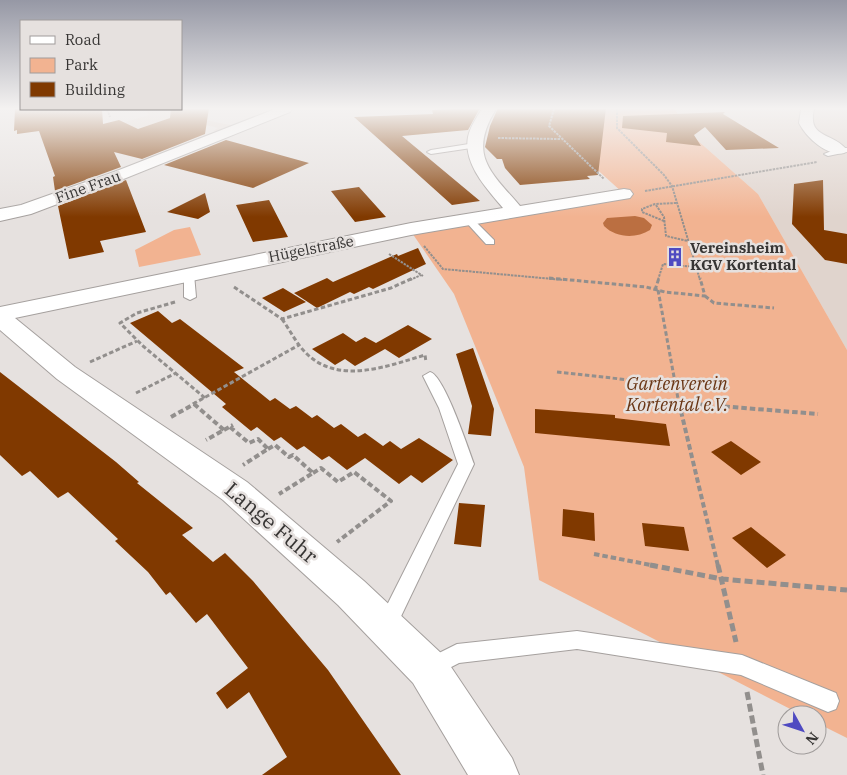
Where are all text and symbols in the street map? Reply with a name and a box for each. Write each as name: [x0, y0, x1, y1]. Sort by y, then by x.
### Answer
legend: [20, 20, 182, 110]
text: Road: [65, 30, 101, 49]
text: Park: [65, 55, 98, 74]
text: Building: [65, 80, 125, 99]
street label: Fine Frau: [53, 166, 123, 207]
street label: Hügelstraße: [267, 231, 355, 266]
place label: Vereinsheim KGV Kortental: [690, 238, 796, 274]
building icon: Vereinsheim KGV Kortental: [664, 246, 686, 268]
park label: Gartenverein Kortental e.V.: [625, 372, 729, 416]
street label: Lange Fuhr: [219, 475, 324, 570]
north arrow: [777, 705, 827, 755]
text: N: [802, 728, 822, 748]

